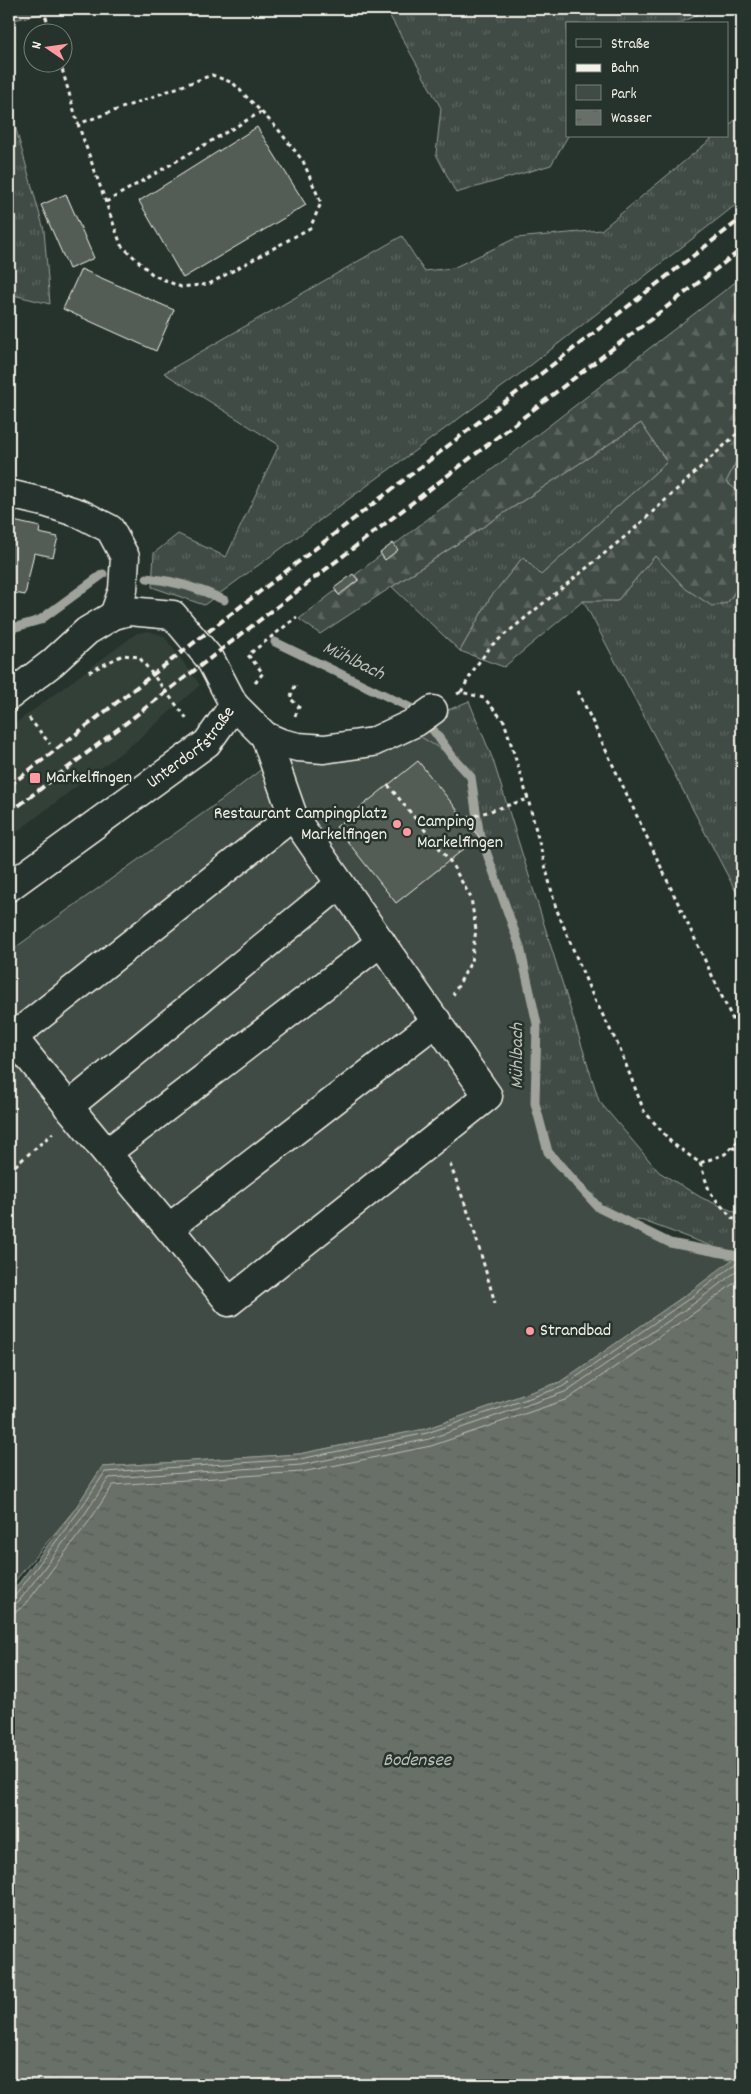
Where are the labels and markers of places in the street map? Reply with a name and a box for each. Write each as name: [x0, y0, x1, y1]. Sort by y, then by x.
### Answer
place label: Markelfingen: [46, 766, 132, 791]
marker: Markelfingen: [28, 771, 42, 785]
place label: Restaurant Campingplatz Markelfingen: [214, 802, 387, 848]
place label: Camping Markelfingen: [417, 810, 503, 856]
marker: Restaurant Campingplatz Markelfingen: [391, 818, 403, 830]
marker: Camping Markelfingen: [401, 826, 413, 838]
place label: Strandbad: [540, 1319, 611, 1344]
marker: Strandbad: [524, 1325, 536, 1337]

